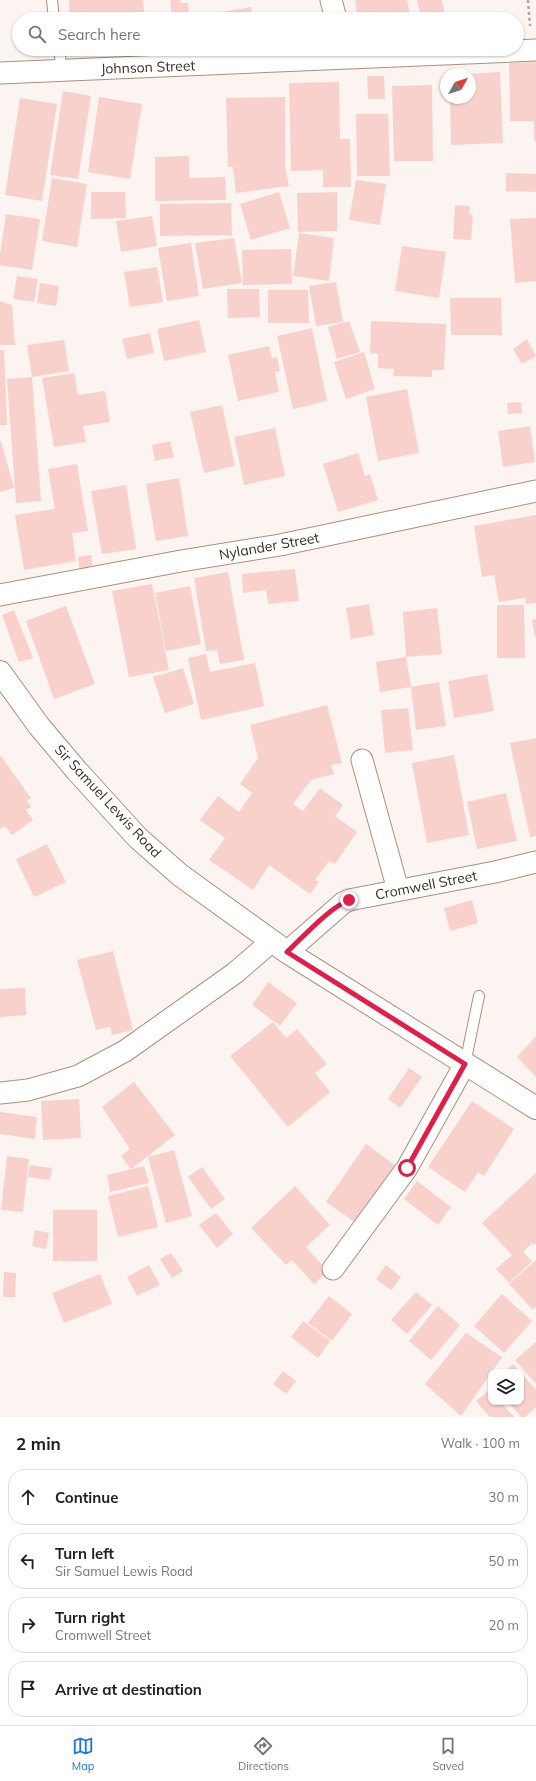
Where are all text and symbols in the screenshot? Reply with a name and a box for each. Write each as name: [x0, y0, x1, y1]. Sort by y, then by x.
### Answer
search box: [12, 12, 524, 56]
icon: search: [26, 23, 48, 45]
text: Search here: [58, 25, 140, 44]
street label: Johnson Street: [100, 56, 196, 78]
north arrow: [440, 68, 476, 104]
street label: Nylander Street: [218, 528, 321, 564]
street label: Sir Samuel Lewis Road: [51, 741, 165, 861]
street label: Cromwell Street: [373, 866, 479, 904]
route end: [340, 891, 358, 909]
route start: [398, 1159, 416, 1177]
map controls: [488, 1369, 524, 1405]
button: layers: [488, 1369, 524, 1405]
text: 2 min: [16, 1433, 61, 1454]
text: Walk · 100 m: [441, 1435, 520, 1451]
icon: ahead: [17, 1486, 39, 1508]
text: Continue: [55, 1488, 118, 1507]
text: 30 m: [489, 1489, 519, 1505]
text: Turn left: [55, 1544, 114, 1563]
icon: left: [17, 1550, 39, 1572]
text: 50 m: [489, 1553, 519, 1569]
text: Sir Samuel Lewis Road: [55, 1563, 193, 1579]
text: Turn right: [55, 1608, 125, 1627]
icon: right: [17, 1614, 39, 1636]
text: 20 m: [489, 1617, 519, 1633]
text: Cromwell Street: [55, 1627, 151, 1643]
icon: arrive: [17, 1678, 39, 1700]
text: Arrive at destination: [55, 1680, 202, 1699]
tab: Map: [72, 1735, 94, 1773]
tab: Directions: [238, 1735, 289, 1773]
tab: Saved: [432, 1735, 464, 1773]

